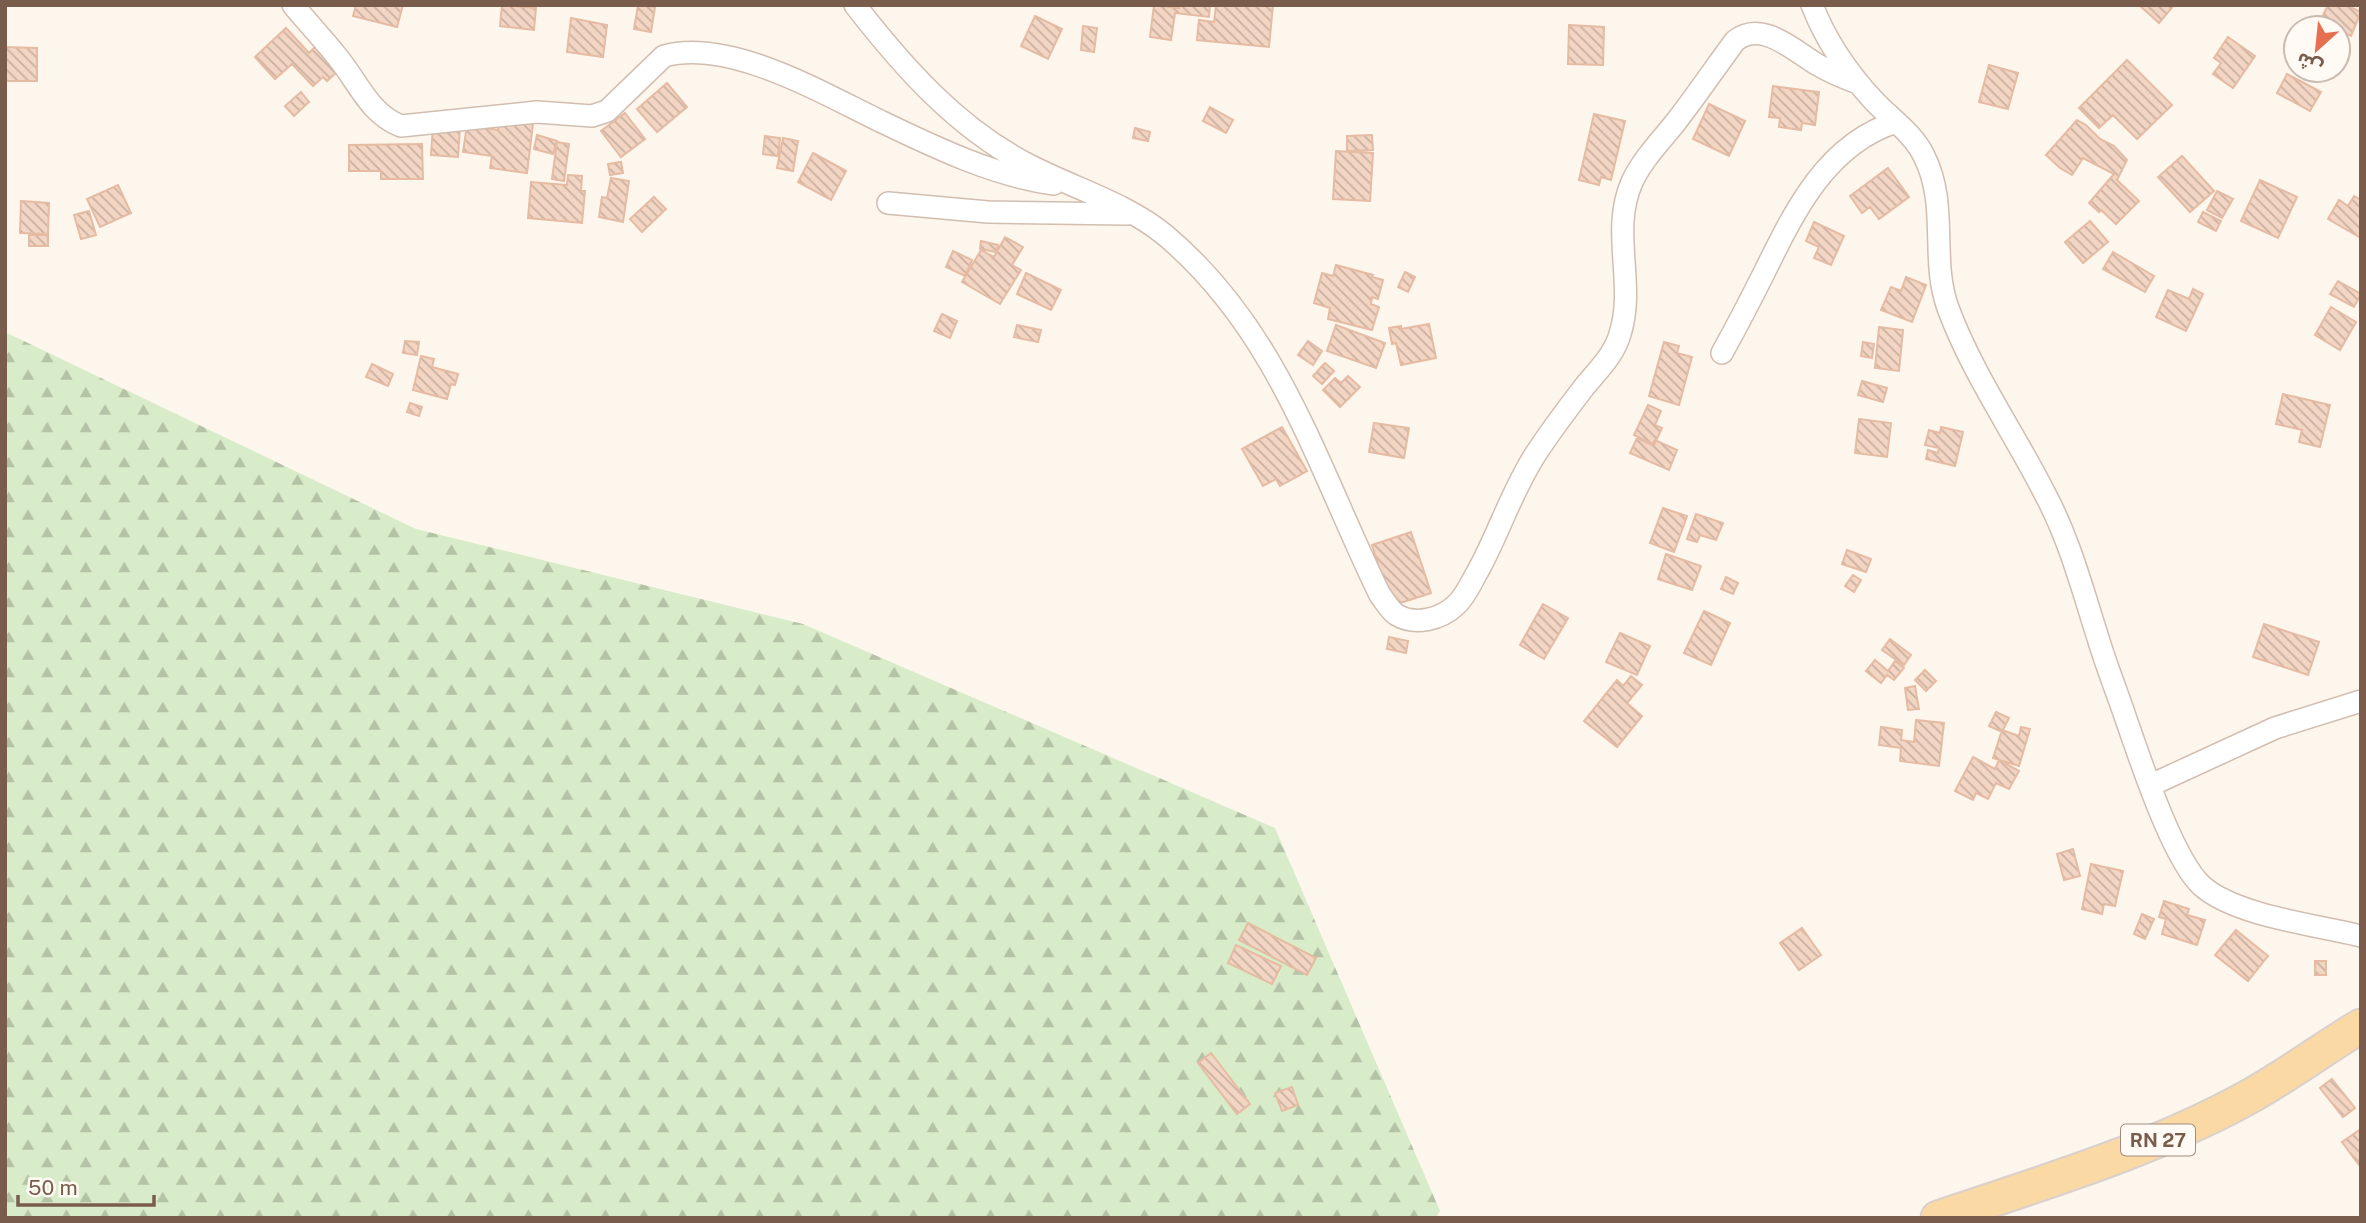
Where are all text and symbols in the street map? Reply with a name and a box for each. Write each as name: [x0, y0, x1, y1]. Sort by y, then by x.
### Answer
north arrow: [2282, 14, 2352, 84]
text: ش: [2293, 48, 2326, 80]
road number: RN 27: [2121, 1124, 2195, 1156]
scale bar: [18, 1164, 154, 1208]
text: 50 m: [28, 1175, 78, 1200]

